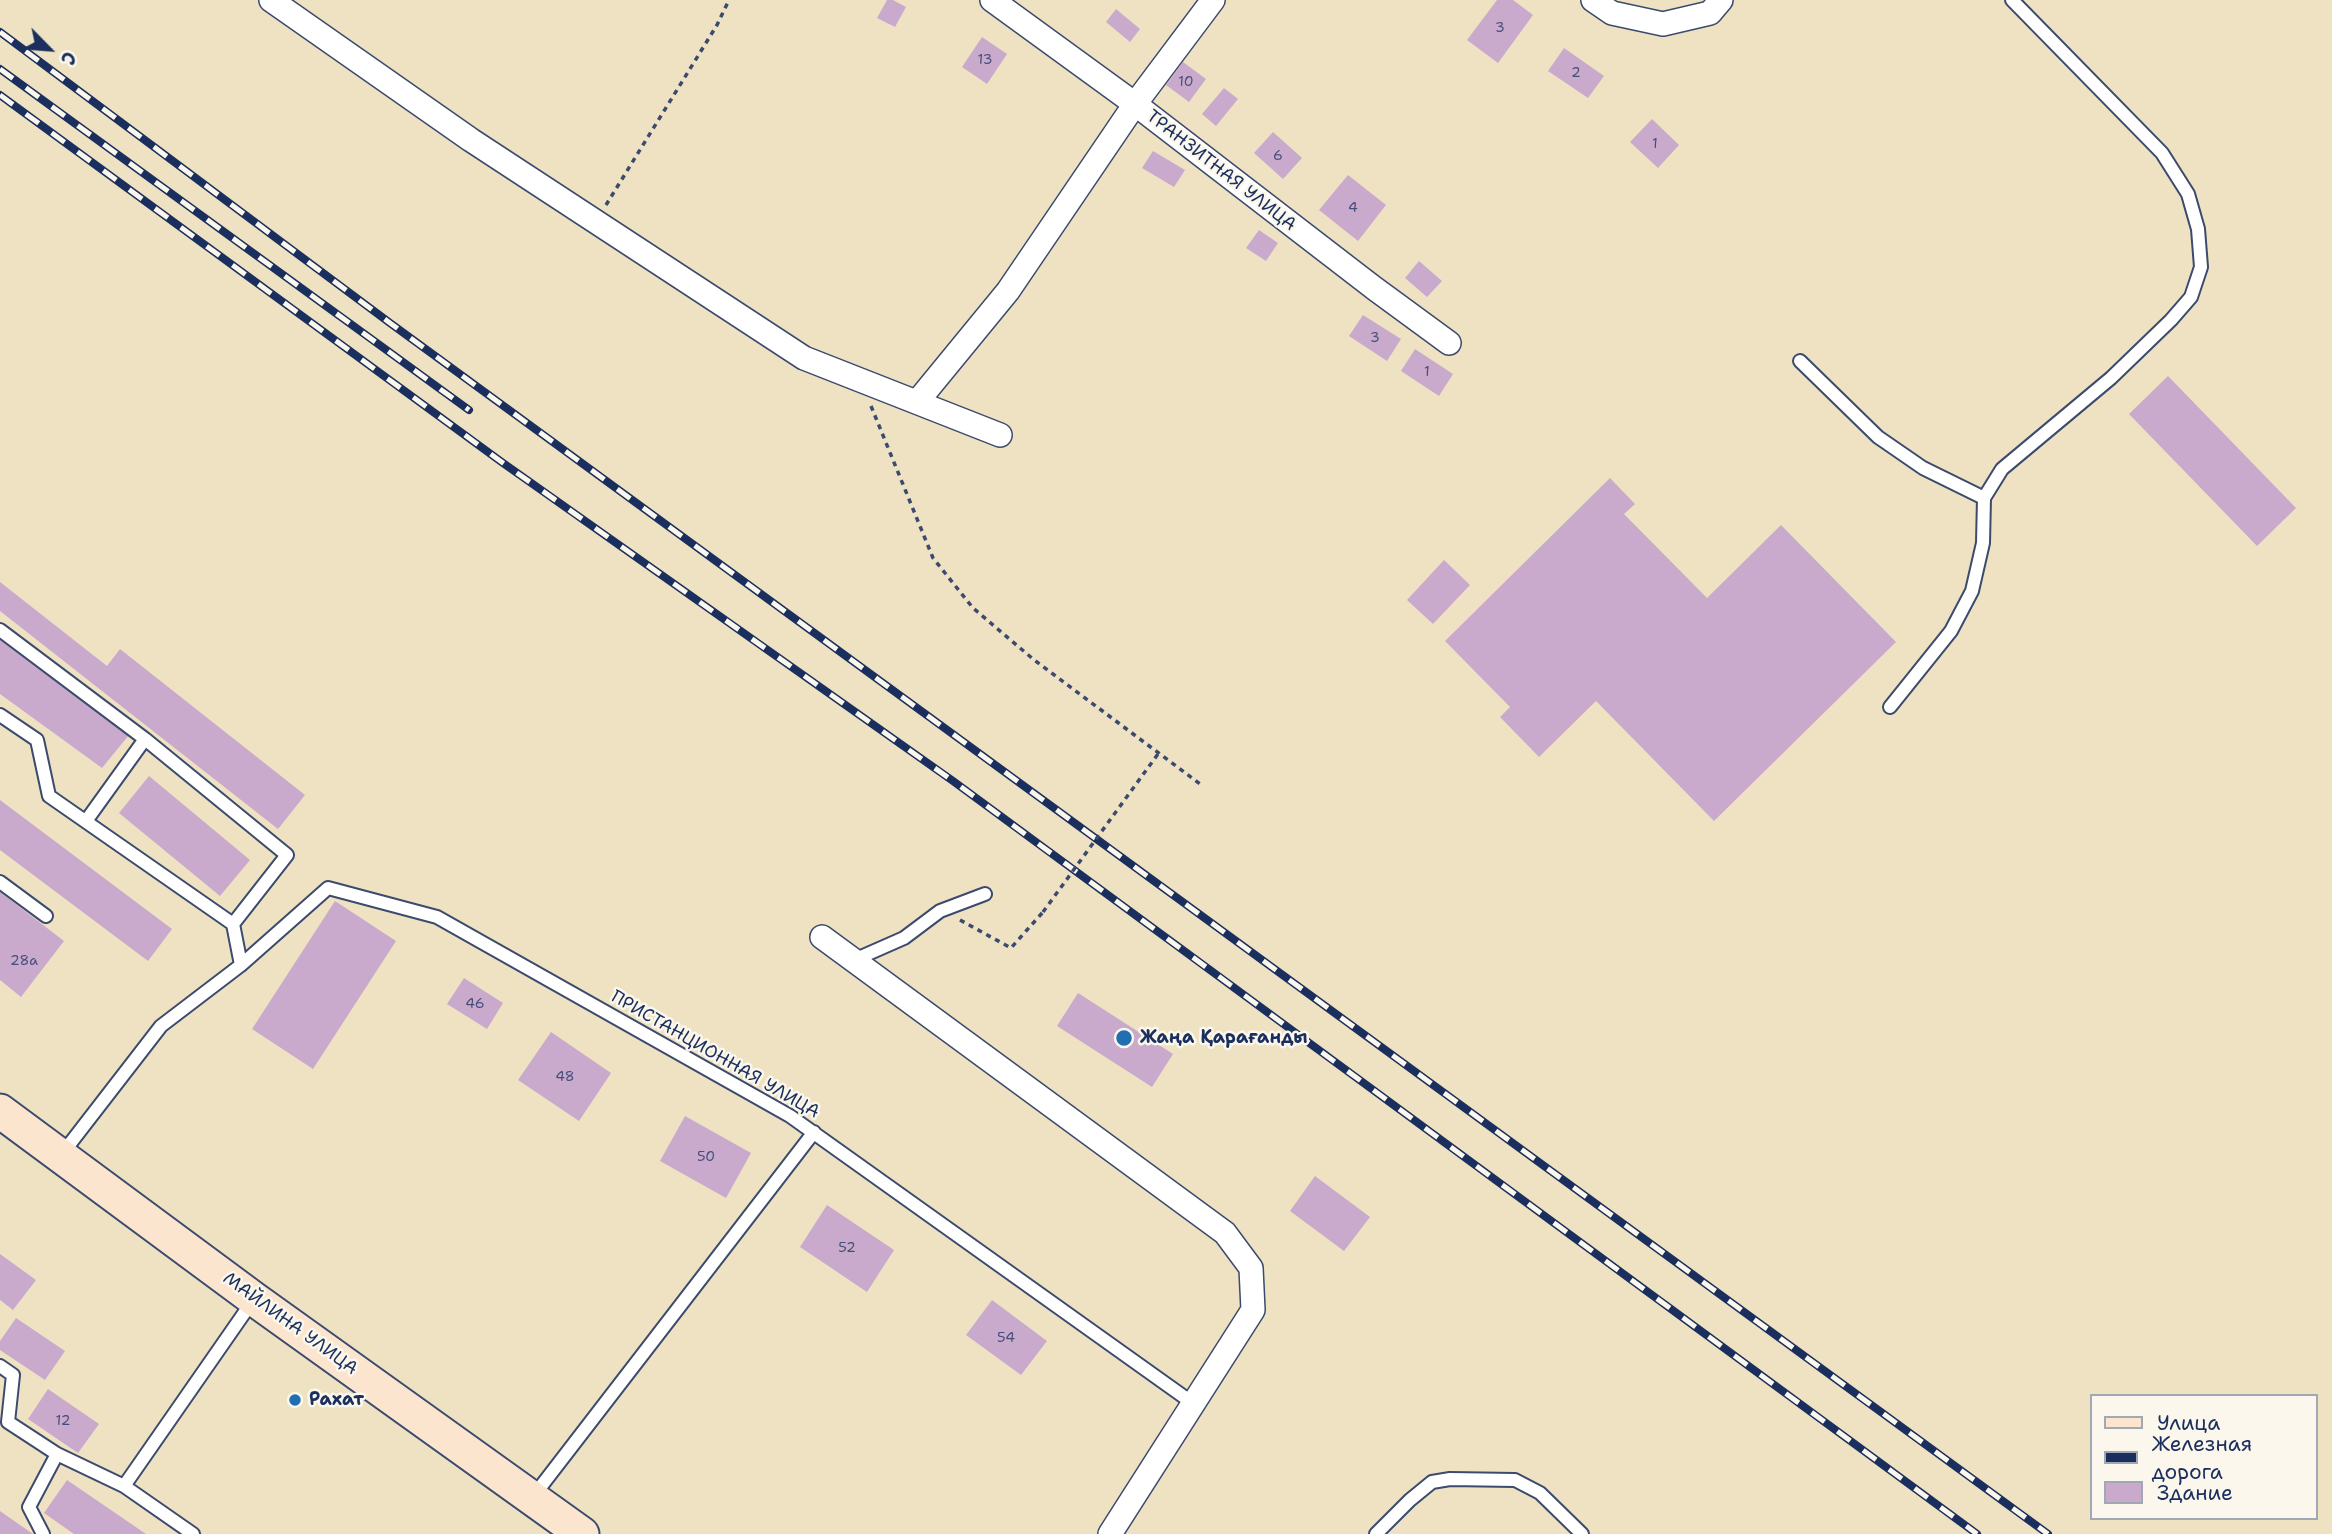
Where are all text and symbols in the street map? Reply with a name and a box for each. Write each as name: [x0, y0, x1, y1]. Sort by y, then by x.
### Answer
north arrow: [14, 14, 84, 84]
house number: 3: [1495, 20, 1505, 36]
text: С: [55, 48, 82, 69]
house number: 13: [978, 52, 992, 68]
house number: 2: [1571, 65, 1581, 81]
house number: 10: [1178, 74, 1194, 90]
street label: ТРАНЗИТНАЯ УЛИЦА: [1142, 106, 1300, 236]
house number: 1: [1652, 136, 1658, 152]
house number: 6: [1273, 148, 1283, 164]
house number: 4: [1348, 200, 1358, 216]
house number: 3: [1370, 330, 1380, 346]
house number: 1: [1424, 364, 1430, 380]
house number: 28а: [10, 953, 38, 969]
street label: ПРИСТАНЦИОННАЯ УЛИЦА: [607, 986, 823, 1124]
house number: 46: [465, 996, 485, 1012]
place label: Жаңа Қарағанды: [1140, 1027, 1308, 1049]
marker: Жаңа Қарағанды: [1114, 1028, 1134, 1048]
house number: 48: [555, 1069, 575, 1085]
house number: 50: [697, 1149, 715, 1165]
house number: 52: [838, 1240, 856, 1256]
street label: МАЙЛИНА УЛИЦА: [218, 1268, 362, 1380]
house number: 54: [997, 1330, 1015, 1346]
place label: Рахат: [309, 1389, 364, 1411]
marker: Рахат: [287, 1392, 303, 1408]
legend: [2090, 1394, 2318, 1520]
text: Улица: [2157, 1409, 2220, 1437]
house number: 12: [56, 1413, 70, 1429]
text: Железная дорога: [2152, 1430, 2252, 1486]
text: Здание: [2157, 1479, 2233, 1507]

